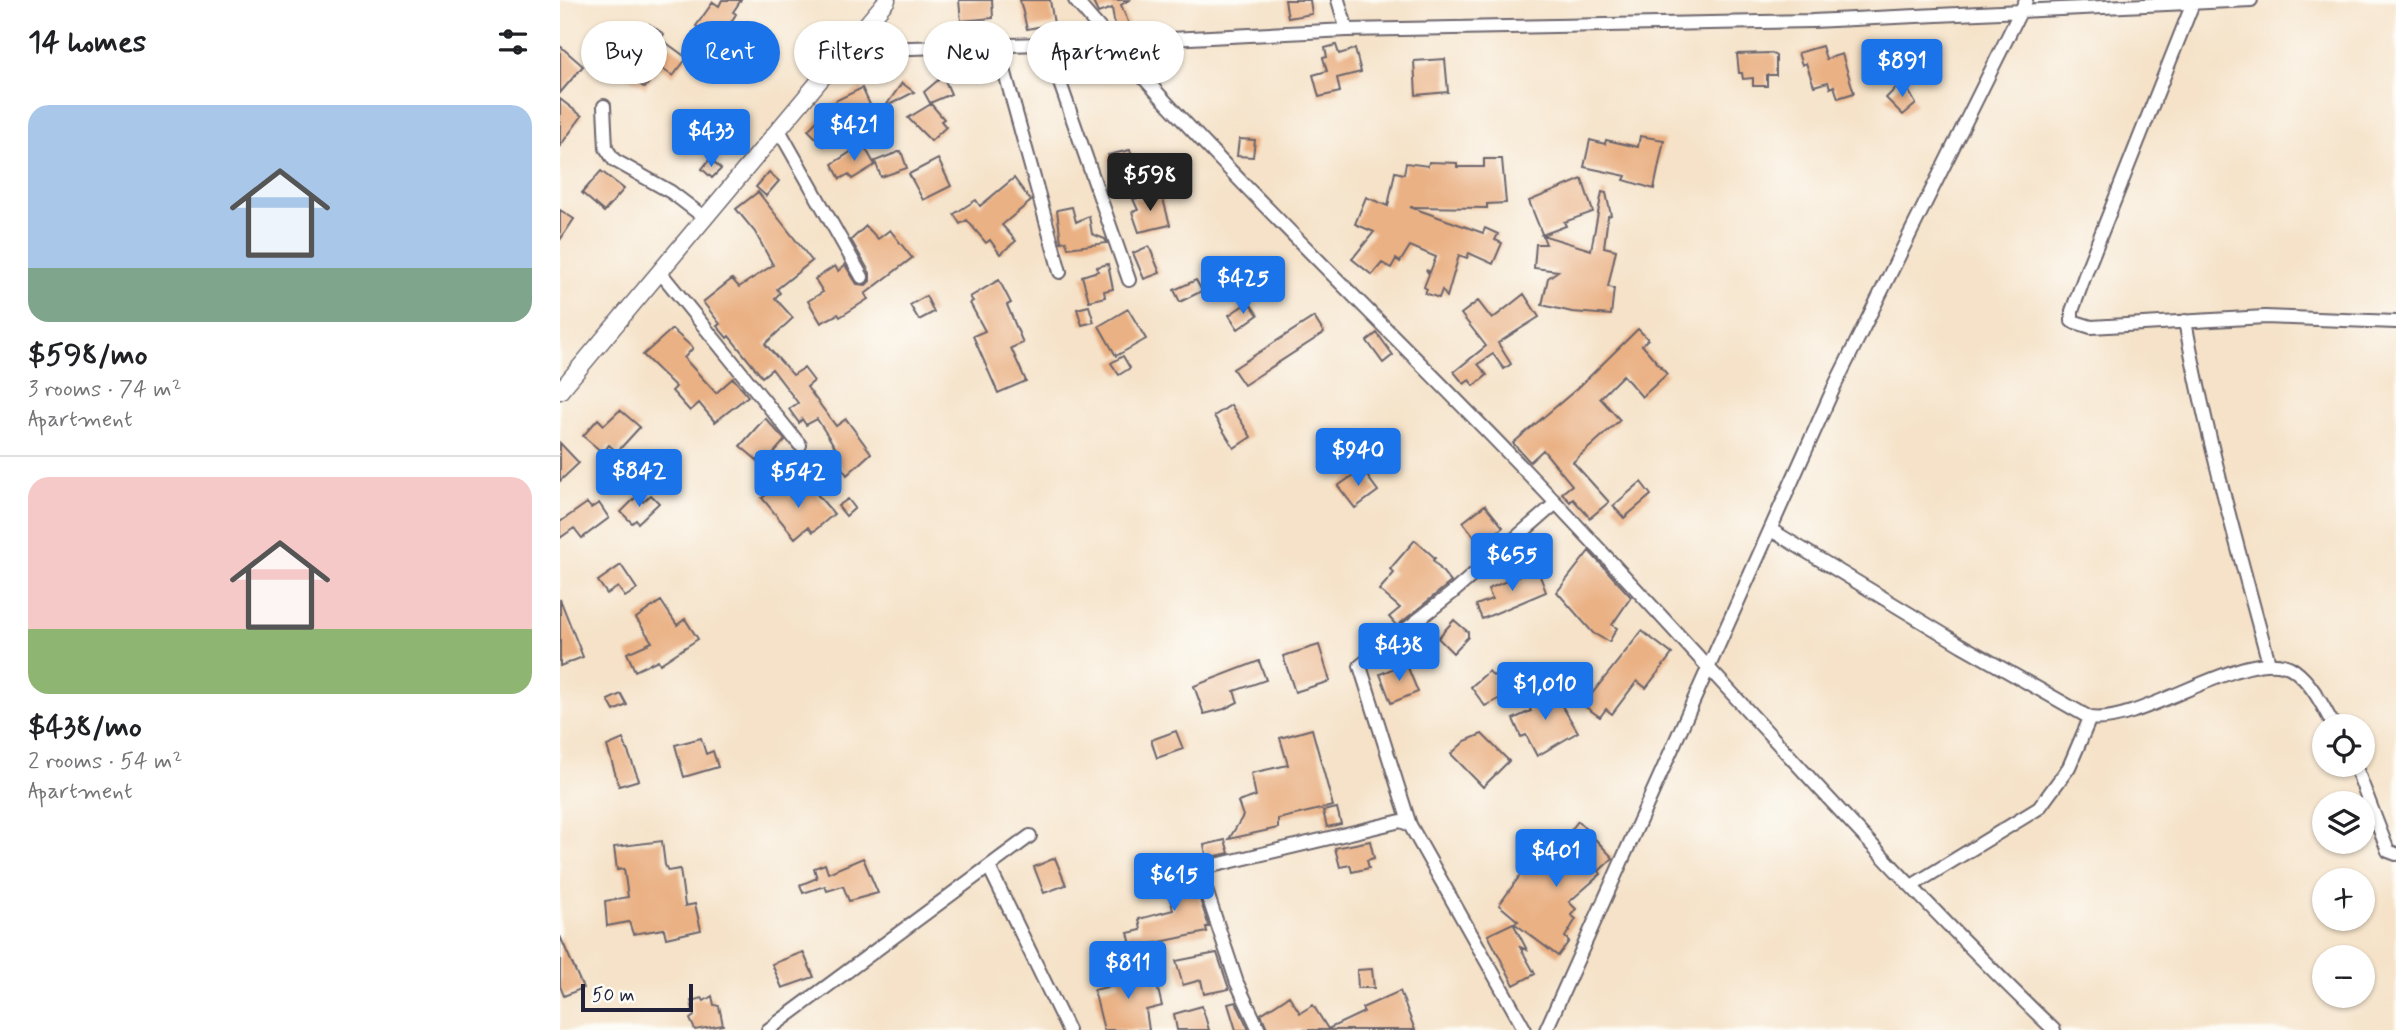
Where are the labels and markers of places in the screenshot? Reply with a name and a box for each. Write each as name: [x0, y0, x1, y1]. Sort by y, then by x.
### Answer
pin: $891: [1861, 40, 1943, 99]
pin: $421: [813, 104, 895, 163]
pin: $433: [670, 110, 752, 169]
pin: $598: [1109, 154, 1191, 213]
pin: $425: [1202, 256, 1284, 316]
pin: $940: [1317, 428, 1399, 488]
pin: $842: [598, 449, 680, 509]
pin: $542: [757, 450, 839, 510]
pin: $655: [1471, 534, 1553, 593]
pin: $438: [1358, 624, 1440, 683]
pin: $1,010: [1488, 662, 1602, 722]
pin: $401: [1515, 830, 1597, 889]
pin: $615: [1133, 853, 1215, 913]
pin: $811: [1087, 942, 1169, 1001]

